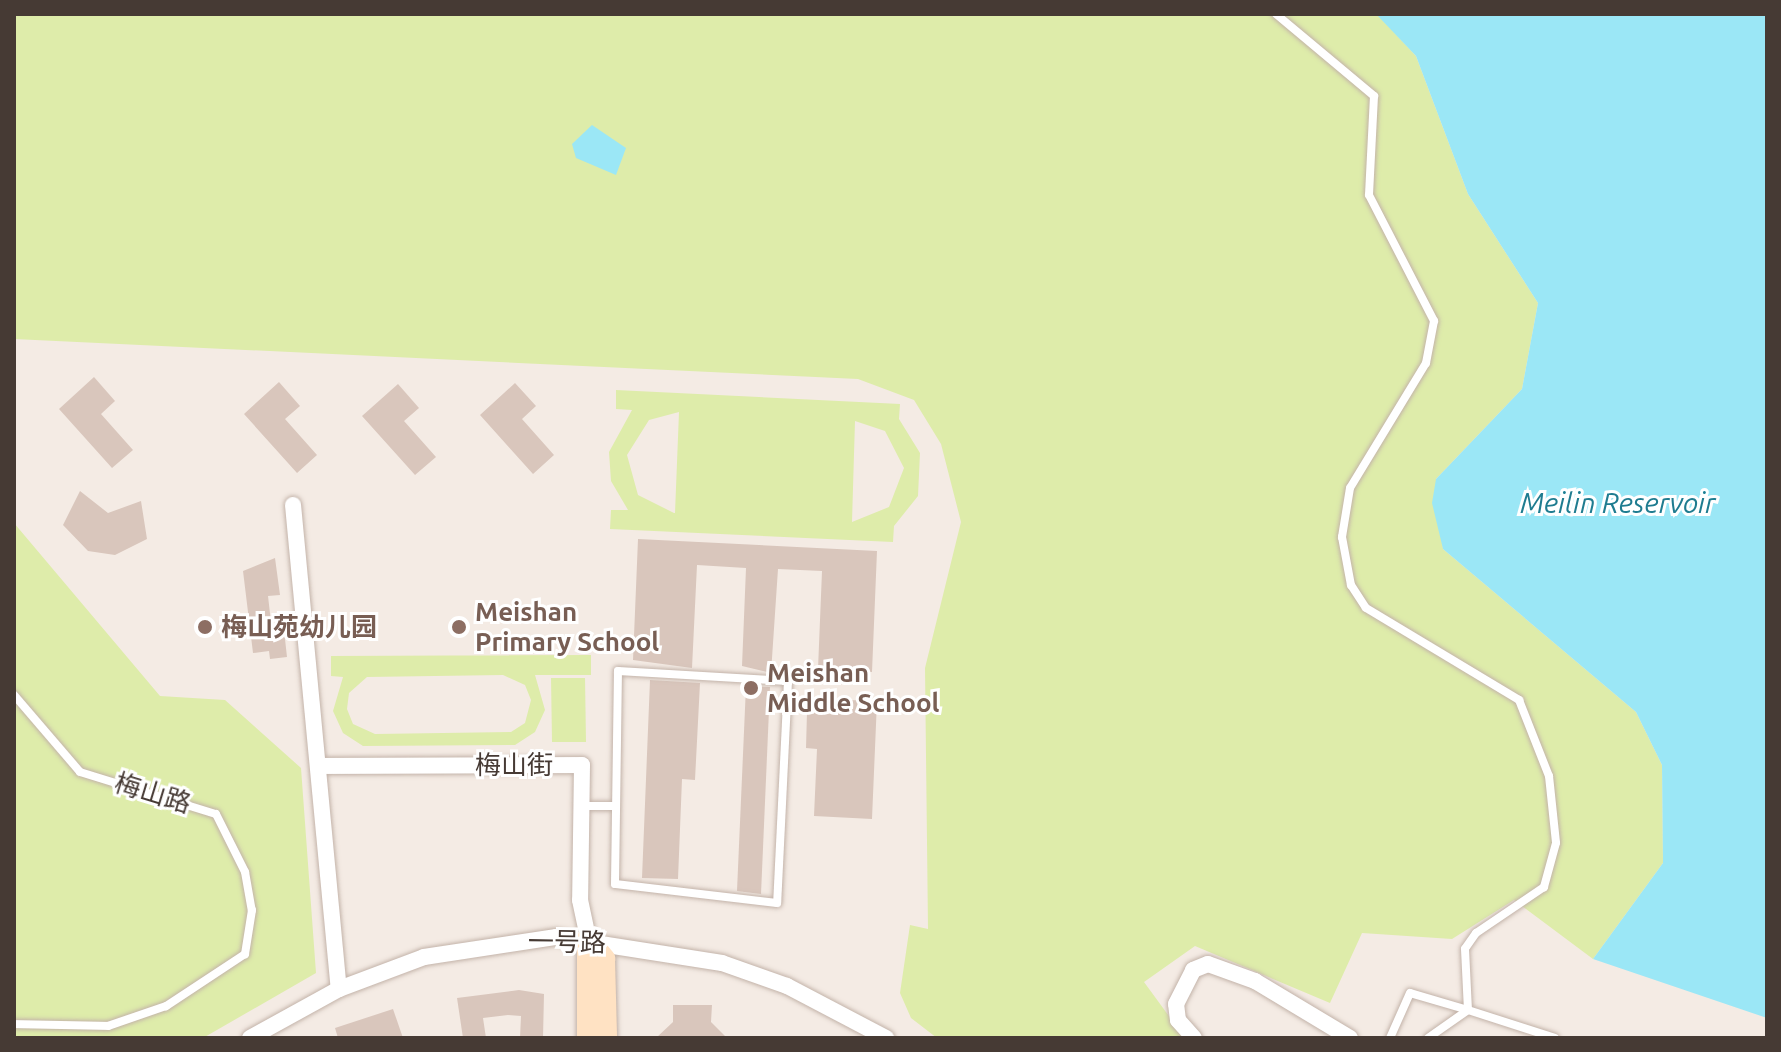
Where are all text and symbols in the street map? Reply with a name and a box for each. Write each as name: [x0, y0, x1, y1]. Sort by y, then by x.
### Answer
water label: Meilin Reservoir: [1520, 486, 1716, 520]
place label: Meishan Primary School: [475, 596, 659, 658]
place label: 梅山苑幼儿园: [221, 611, 377, 643]
marker: 梅山苑幼儿园: [196, 618, 214, 636]
marker: Meishan Primary School: [450, 618, 468, 636]
place label: Meishan Middle School: [767, 657, 939, 718]
marker: Meishan Middle School: [742, 679, 760, 697]
street label: 梅山街: [475, 749, 553, 781]
street label: 梅山路: [111, 767, 195, 819]
street label: 一号路: [528, 926, 606, 958]

